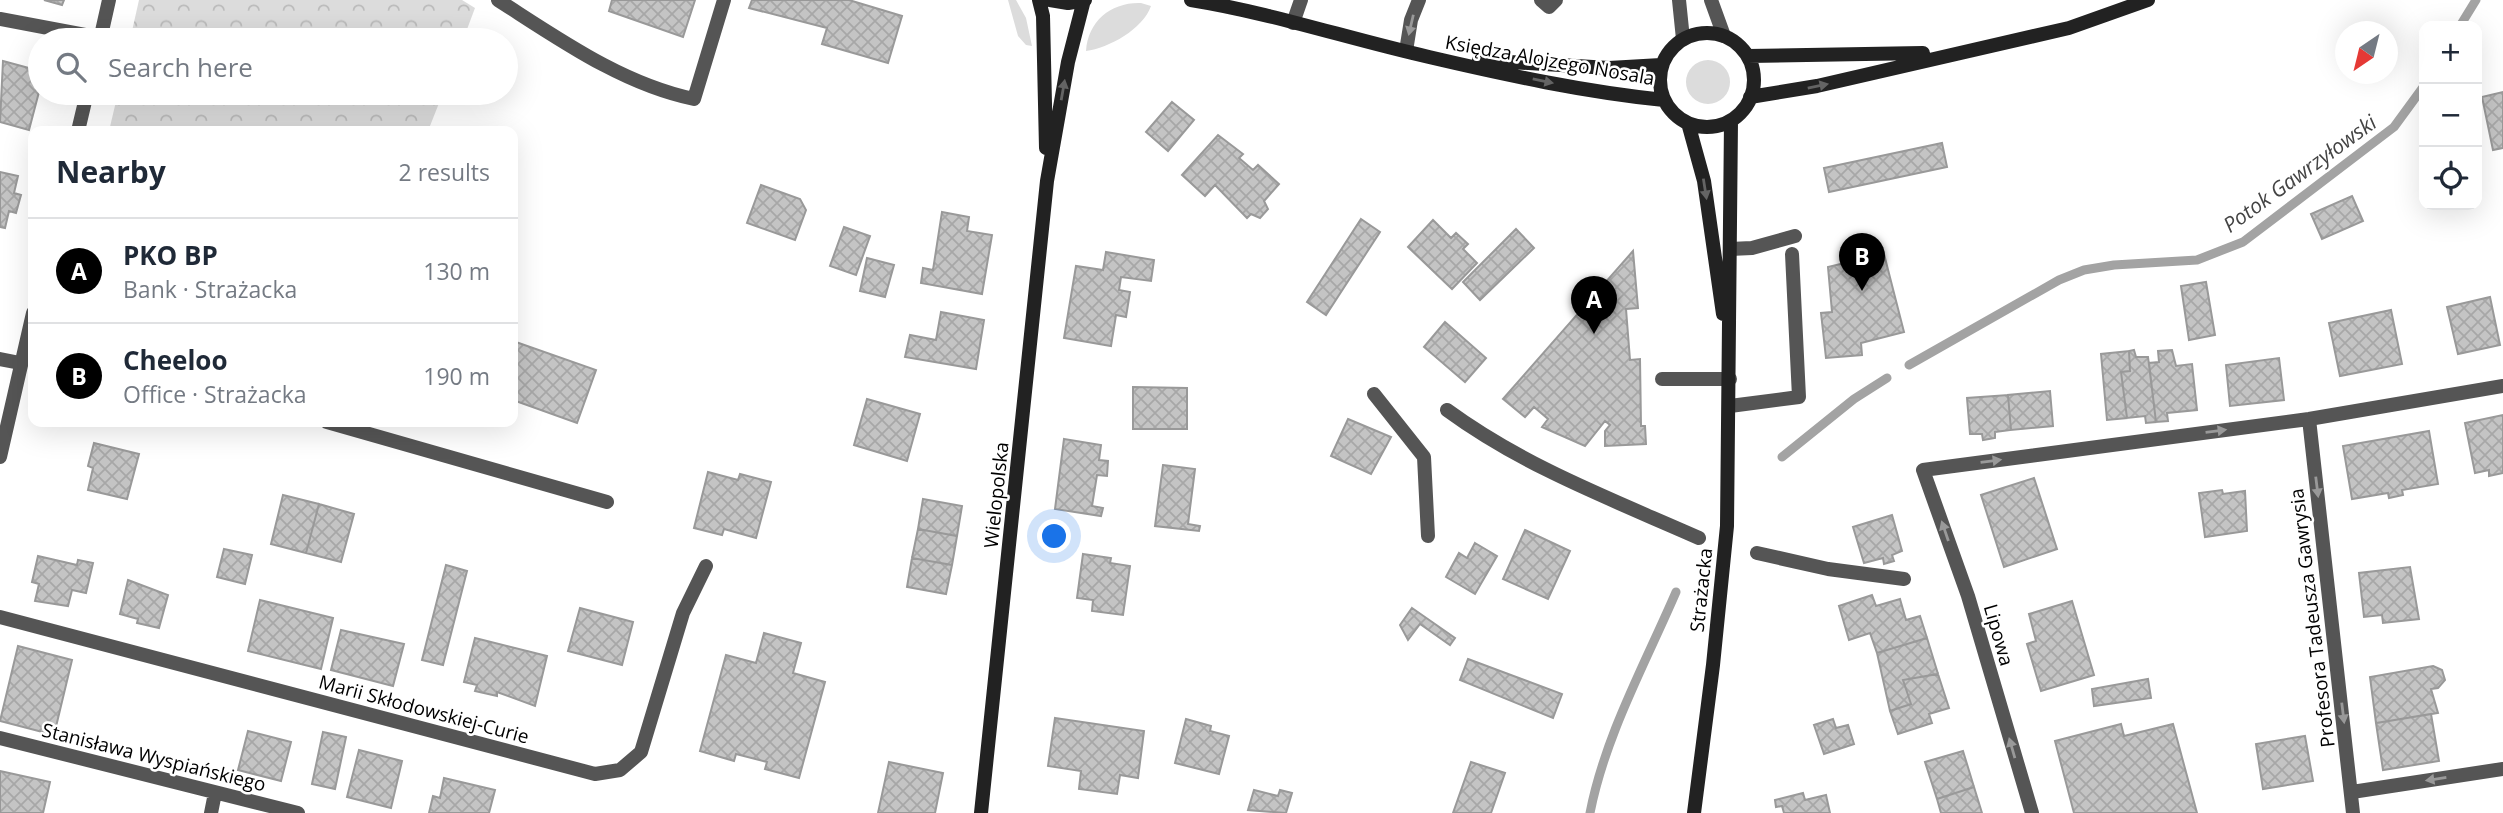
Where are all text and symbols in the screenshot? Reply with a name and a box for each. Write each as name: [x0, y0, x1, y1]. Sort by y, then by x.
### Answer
one-way arrow: [1405, 14, 1416, 36]
north arrow: [2335, 21, 2398, 84]
map controls: [2419, 21, 2482, 210]
button: +: [2419, 21, 2482, 84]
search box: [28, 28, 518, 105]
street label: Księdza Alojzego Nosala: [1443, 29, 1657, 91]
icon: search: [52, 48, 90, 86]
text: Search here: [108, 49, 253, 85]
one-way arrow: [1532, 75, 1554, 86]
one-way arrow: [1058, 79, 1069, 101]
one-way arrow: [1807, 80, 1829, 91]
button: −: [2419, 84, 2482, 147]
water label: Potok Gawrzyłowski: [2217, 108, 2382, 238]
button: locate: [2419, 147, 2482, 210]
text: Nearby: [56, 151, 166, 192]
text: 2 results: [399, 156, 490, 188]
one-way arrow: [1700, 178, 1711, 200]
pin: B: [1839, 233, 1885, 291]
text: PKO BP: [123, 237, 218, 273]
text: A: [71, 255, 87, 287]
text: 130 m: [423, 255, 490, 287]
text: Bank · Strażacka: [123, 273, 297, 305]
pin: A: [1571, 276, 1617, 334]
text: Cheeloo: [123, 342, 228, 378]
text: B: [71, 360, 87, 392]
text: 190 m: [423, 360, 490, 392]
text: Office · Strażacka: [123, 378, 307, 410]
one-way arrow: [2205, 426, 2227, 437]
street label: Wielopolska: [977, 441, 1015, 549]
one-way arrow: [1980, 455, 2002, 466]
one-way arrow: [2311, 476, 2322, 498]
street label: Profesora Tadeusza Gawrysia: [2283, 487, 2341, 749]
your location: [1037, 519, 1071, 553]
one-way arrow: [1939, 520, 1950, 541]
street label: Strażacka: [1684, 547, 1718, 633]
street label: Lipowa: [1978, 601, 2020, 669]
street label: Marii Skłodowskiej-Curie: [316, 668, 532, 750]
one-way arrow: [2337, 702, 2348, 724]
street label: Stanisława Wyspiańskiego: [39, 717, 269, 797]
one-way arrow: [2007, 737, 2017, 758]
one-way arrow: [2424, 774, 2446, 785]

